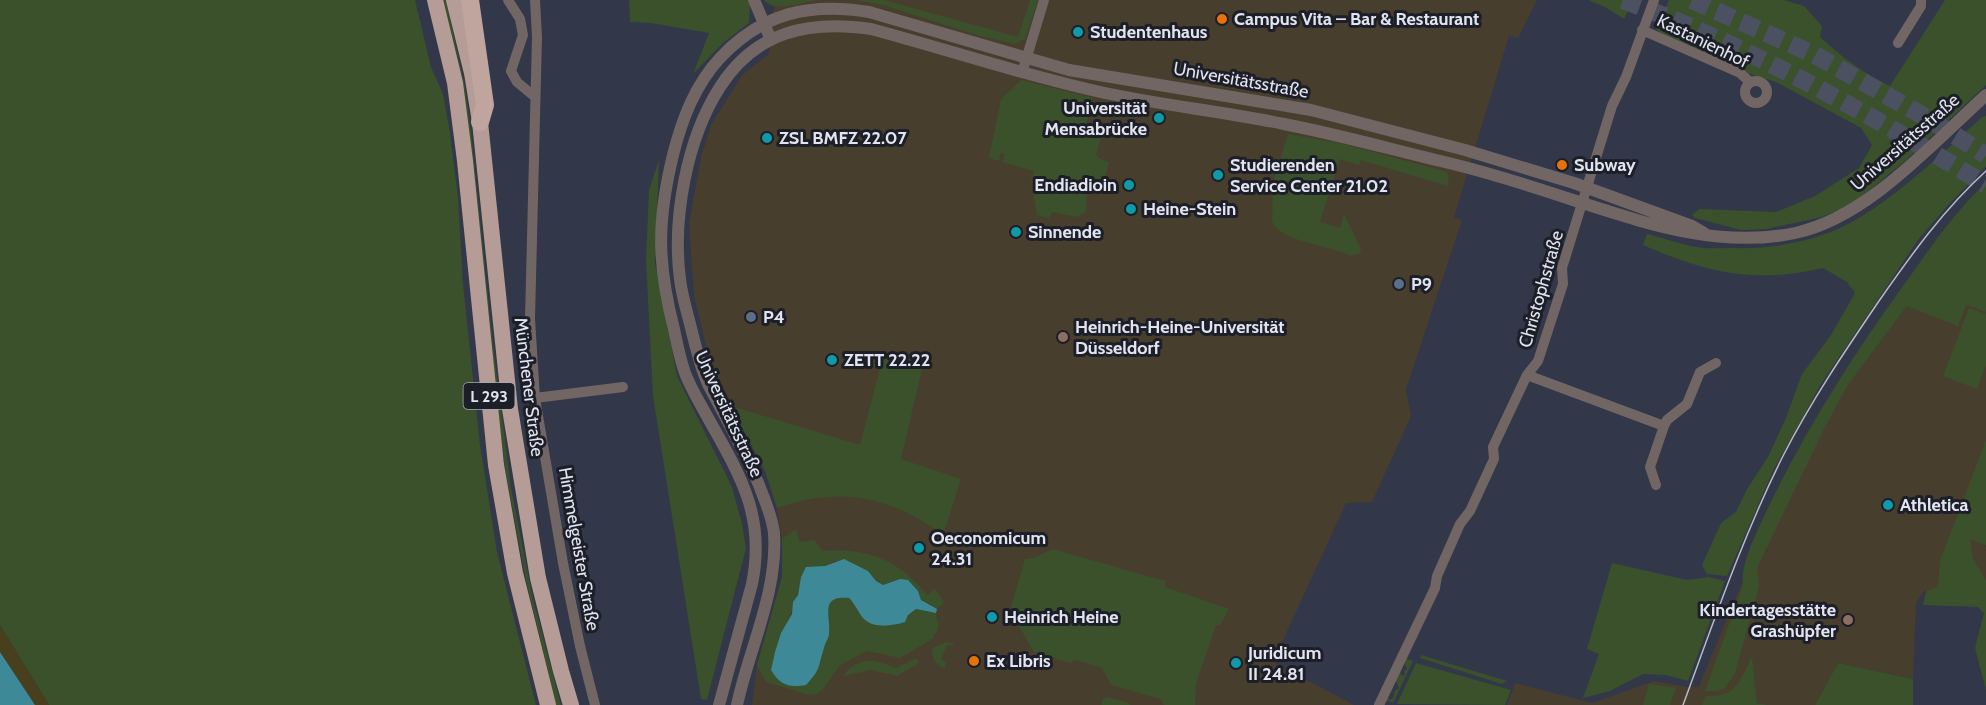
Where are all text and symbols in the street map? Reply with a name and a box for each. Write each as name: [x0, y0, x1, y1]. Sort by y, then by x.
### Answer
place label: Campus Vita – Bar & Restaurant: [1234, 8, 1479, 30]
street label: Kastanienhof: [1653, 9, 1753, 73]
marker: Campus Vita – Bar & Restaurant: [1215, 12, 1229, 26]
place label: Studentenhaus: [1090, 21, 1208, 43]
marker: Studentenhaus: [1071, 25, 1085, 39]
street label: Universitätsstraße: [1172, 57, 1310, 103]
street label: Universitätsstraße: [1846, 89, 1964, 195]
place label: Universität Mensabrücke: [1044, 97, 1147, 140]
marker: Universität Mensabrücke: [1152, 111, 1166, 125]
place label: ZSL BMFZ 22.07: [779, 127, 907, 149]
marker: ZSL BMFZ 22.07: [760, 131, 774, 145]
place label: Studierenden Service Center 21.02: [1230, 154, 1388, 197]
place label: Subway: [1574, 154, 1636, 176]
marker: Subway: [1555, 158, 1569, 172]
marker: Studierenden Service Center 21.02: [1211, 168, 1225, 182]
place label: Endiadioin: [1034, 174, 1117, 196]
marker: Endiadioin: [1122, 178, 1136, 192]
place label: Heine-Stein: [1143, 198, 1236, 220]
marker: Heine-Stein: [1124, 202, 1138, 216]
place label: Sinnende: [1028, 221, 1101, 243]
marker: Sinnende: [1009, 225, 1023, 239]
street label: Christophstraße: [1514, 228, 1568, 350]
place label: P9: [1411, 273, 1432, 295]
marker: P9: [1392, 277, 1406, 291]
place label: P4: [763, 306, 785, 328]
marker: P4: [744, 310, 758, 324]
street label: Münchener Straße: [510, 316, 548, 458]
place label: Heinrich-Heine-Universität Düsseldorf: [1075, 316, 1285, 359]
marker: Heinrich-Heine-Universität Düsseldorf: [1056, 330, 1070, 344]
street label: Universitätsstraße: [690, 347, 768, 481]
place label: ZETT 22.22: [844, 349, 930, 371]
marker: ZETT 22.22: [825, 353, 839, 367]
road number: L 293: [464, 383, 514, 409]
street label: Himmelgeister Straße: [554, 465, 604, 633]
place label: Athletica: [1900, 494, 1969, 516]
marker: Athletica: [1881, 498, 1895, 512]
place label: Oeconomicum 24.31: [931, 527, 1046, 570]
marker: Oeconomicum 24.31: [912, 541, 926, 555]
place label: Kindertagesstätte Grashüpfer: [1699, 599, 1836, 642]
place label: Heinrich Heine: [1004, 606, 1119, 628]
marker: Heinrich Heine: [985, 610, 999, 624]
marker: Kindertagesstätte Grashüpfer: [1841, 613, 1855, 627]
place label: Juridicum II 24.81: [1247, 642, 1321, 685]
place label: Ex Libris: [986, 650, 1051, 672]
marker: Ex Libris: [967, 654, 981, 668]
marker: Juridicum II 24.81: [1229, 656, 1243, 670]

